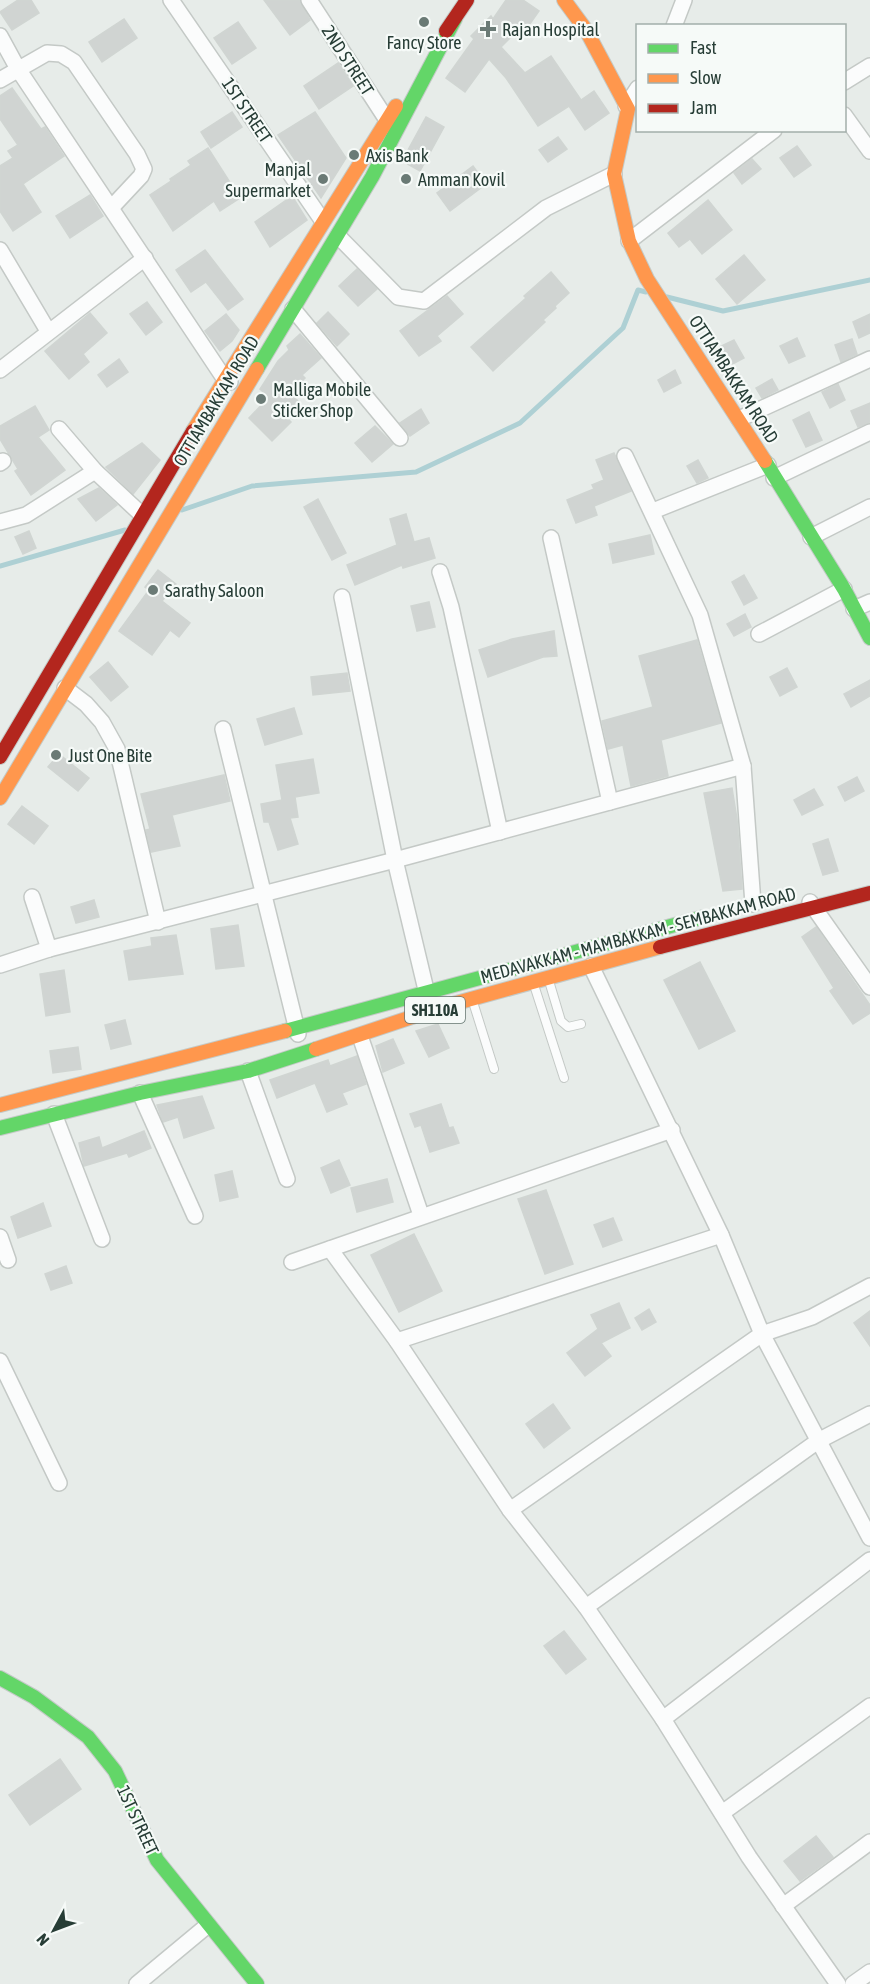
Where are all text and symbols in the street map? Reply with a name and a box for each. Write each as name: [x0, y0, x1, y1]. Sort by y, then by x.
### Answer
marker: Fancy Store: [417, 15, 431, 29]
place label: Rajan Hospital: [502, 19, 600, 40]
marker: Rajan Hospital: [479, 20, 497, 38]
street label: 2ND STREET: [318, 21, 378, 99]
legend: [636, 24, 846, 132]
place label: Fancy Store: [386, 32, 462, 53]
text: Fast: [690, 37, 717, 58]
text: Slow: [690, 67, 721, 88]
street label: 1ST STREET: [218, 73, 276, 147]
text: Jam: [690, 97, 717, 118]
place label: Axis Bank: [366, 145, 429, 166]
marker: Axis Bank: [347, 148, 361, 162]
place label: Manjal Supermarket: [225, 159, 311, 201]
place label: Amman Kovil: [418, 169, 506, 190]
marker: Manjal Supermarket: [316, 172, 330, 186]
marker: Amman Kovil: [399, 172, 413, 186]
street label: OTTIAMBAKKAM ROAD: [685, 311, 783, 447]
street label: OTTIAMBAKKAM ROAD: [169, 332, 263, 470]
place label: Malliga Mobile Sticker Shop: [273, 379, 371, 421]
marker: Malliga Mobile Sticker Shop: [254, 392, 268, 406]
place label: Sarathy Saloon: [165, 580, 264, 601]
marker: Sarathy Saloon: [146, 583, 160, 597]
place label: Just One Bite: [68, 745, 152, 766]
marker: Just One Bite: [49, 748, 63, 762]
street label: MEDAVAKKAM - MAMBAKKAM - SEMBAKKAM ROAD: [478, 883, 798, 987]
road number: SH110A: [405, 997, 465, 1023]
street label: 1ST STREET: [113, 1782, 163, 1858]
north arrow: [24, 1900, 84, 1960]
text: N: [33, 1930, 53, 1949]

